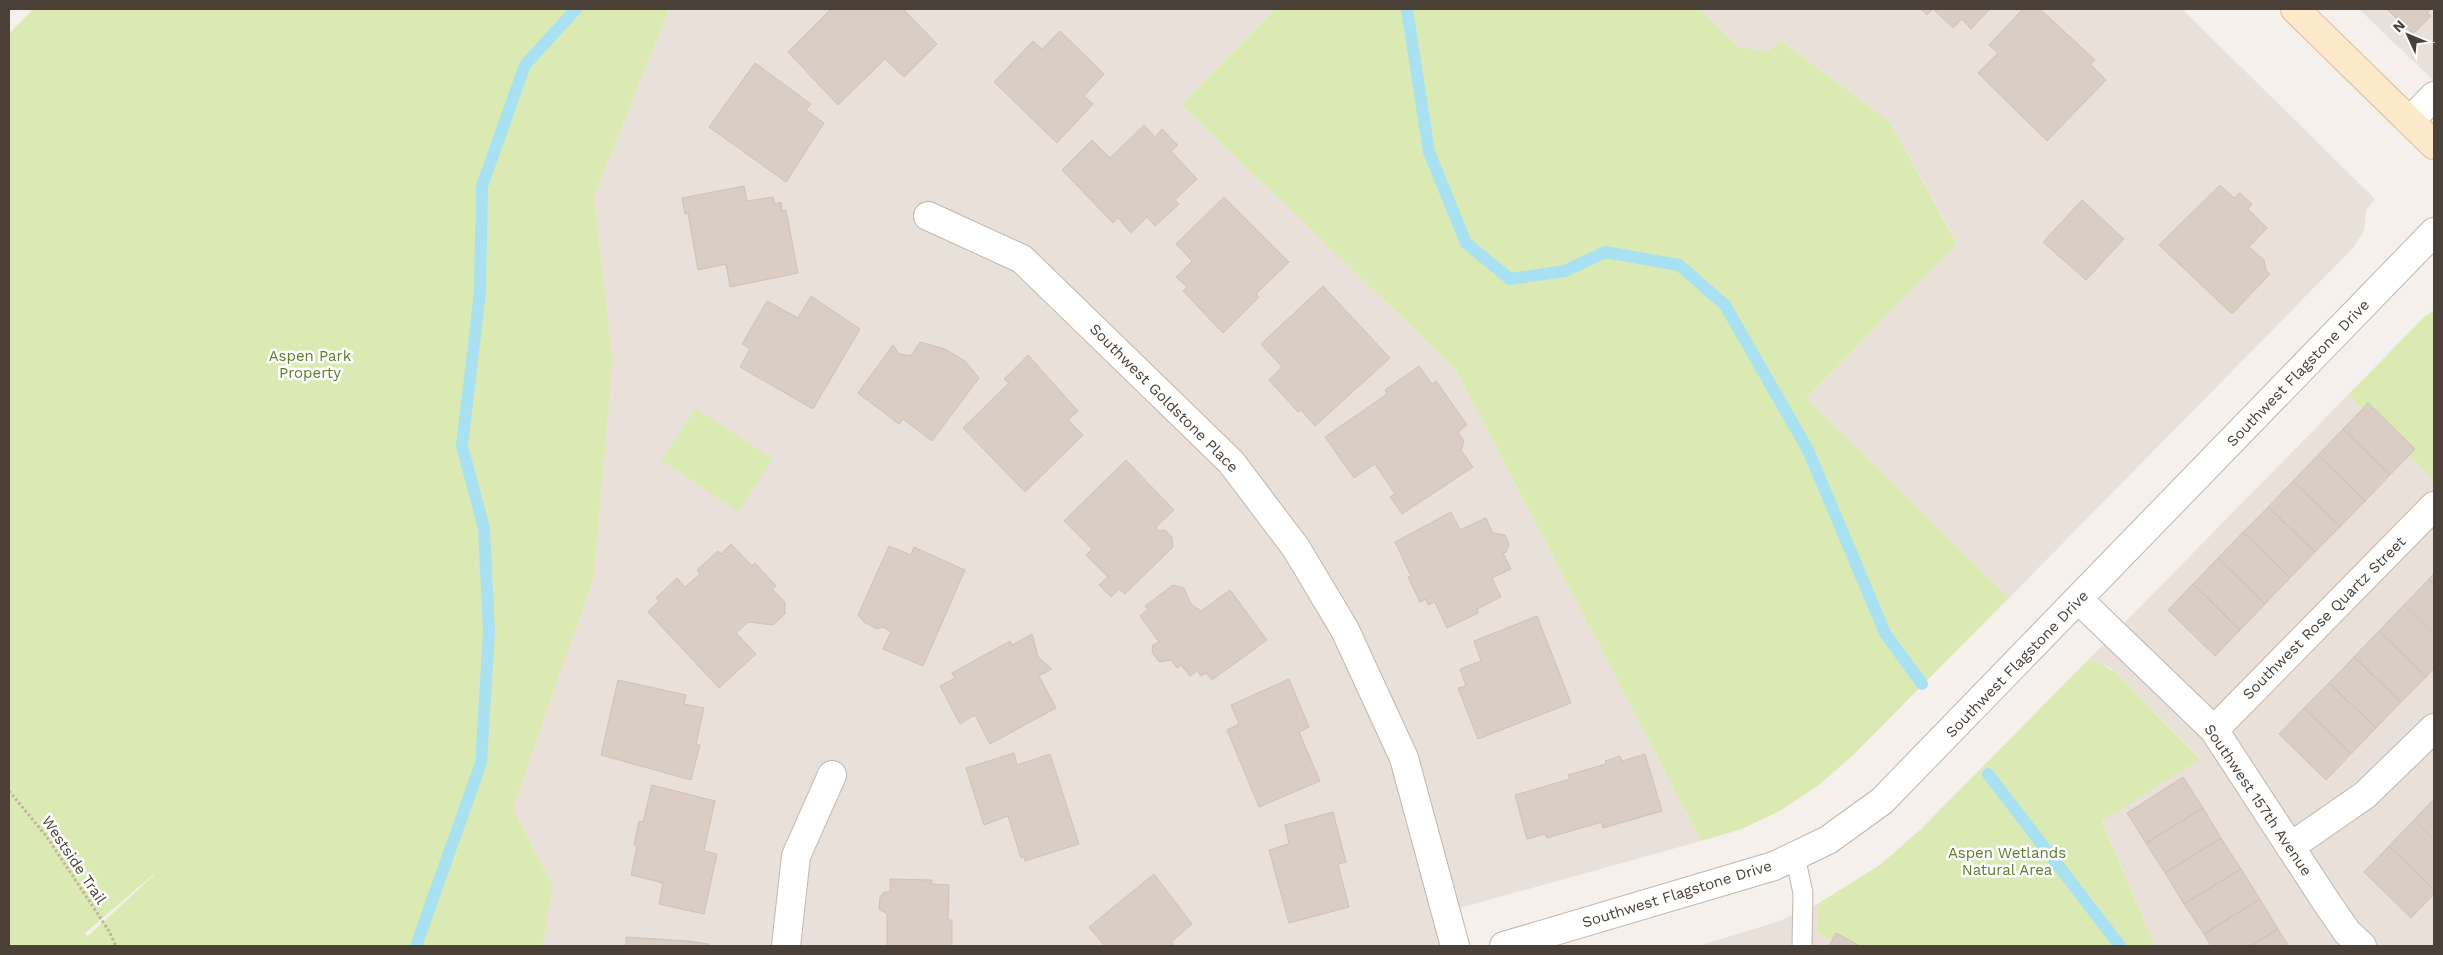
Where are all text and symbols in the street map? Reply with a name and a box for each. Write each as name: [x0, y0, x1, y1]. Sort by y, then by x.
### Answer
north arrow: [2383, 10, 2433, 60]
text: N: [2389, 17, 2408, 35]
street label: Southwest Flagstone Drive: [2223, 296, 2373, 450]
street label: Southwest Goldstone Place: [1086, 320, 1242, 476]
park label: Aspen Park Property: [269, 347, 352, 382]
street label: Southwest Rose Quartz Street: [2239, 532, 2410, 703]
street label: Southwest Flagstone Drive: [1942, 587, 2092, 741]
street label: Southwest 157th Avenue: [2200, 721, 2316, 879]
street label: Westside Trail: [38, 813, 110, 908]
park label: Aspen Wetlands Natural Area: [1948, 844, 2066, 879]
street label: Southwest Flagstone Drive: [1580, 857, 1774, 931]

